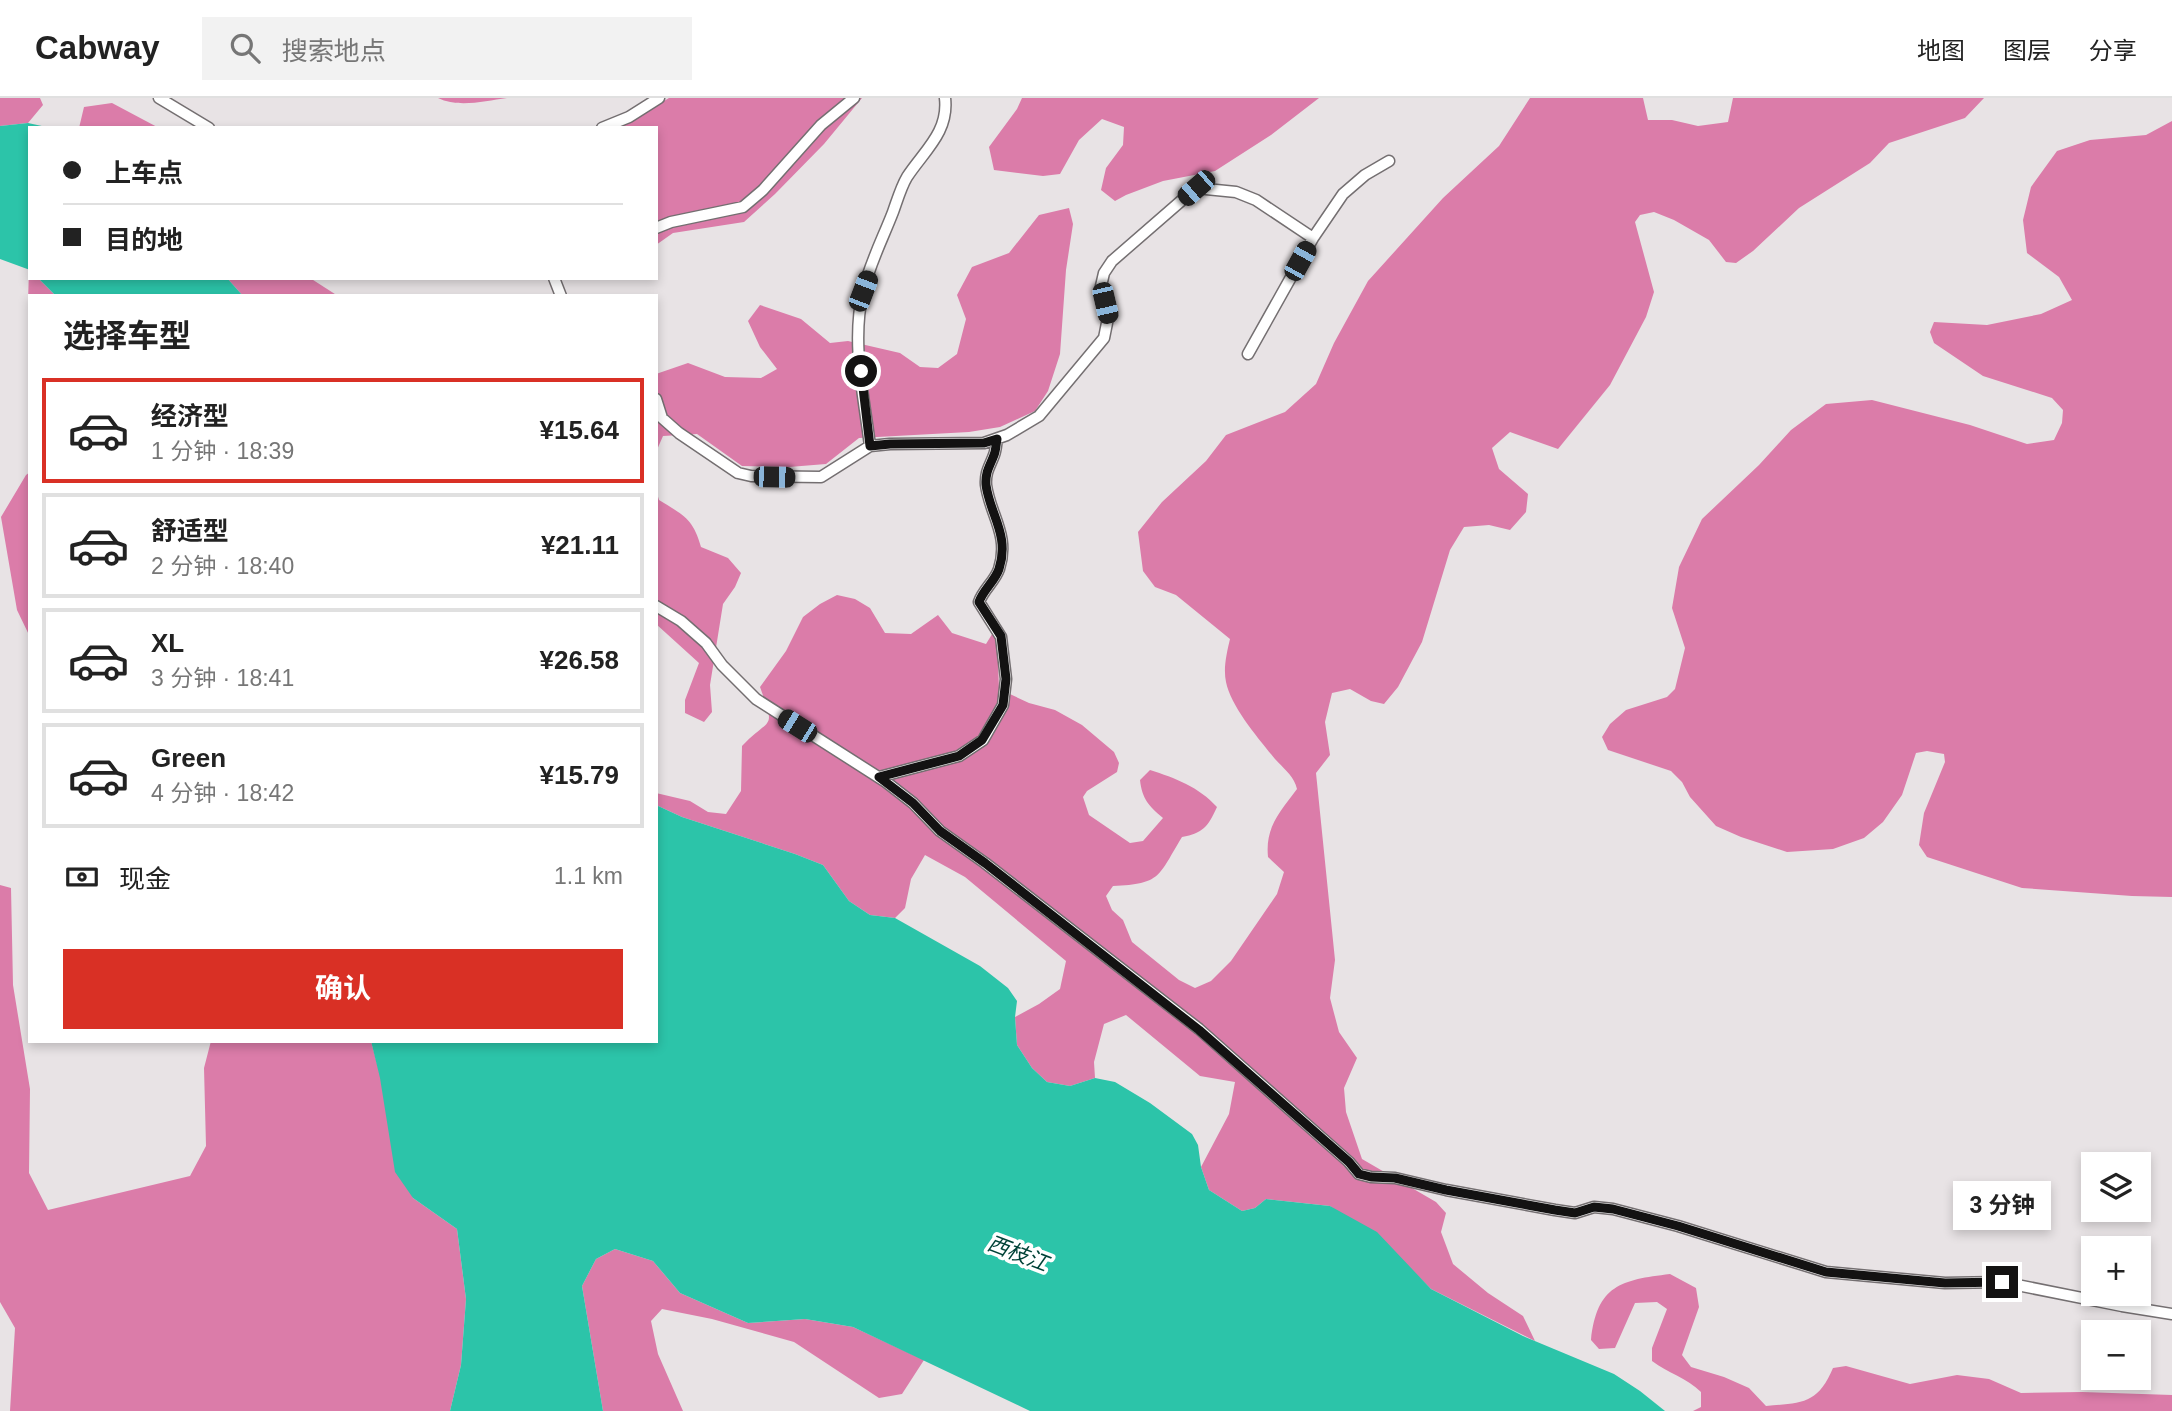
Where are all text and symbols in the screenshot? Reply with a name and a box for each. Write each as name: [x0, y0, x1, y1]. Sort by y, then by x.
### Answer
search box: [202, 17, 692, 80]
text: Cabway: [35, 29, 160, 66]
icon: search: [226, 29, 264, 67]
text: 搜索地点: [282, 36, 386, 66]
text: 地图: [1917, 37, 1965, 64]
text: 图层: [2003, 37, 2051, 64]
text: 分享: [2089, 37, 2137, 64]
text: 上车点: [105, 158, 183, 188]
car: [1174, 166, 1219, 210]
text: 目的地: [105, 225, 183, 255]
car: [1281, 238, 1320, 284]
car: [846, 268, 881, 314]
car: [1091, 280, 1120, 326]
text: 选择车型: [63, 318, 191, 354]
route start: [845, 355, 877, 387]
icon: car: [67, 399, 130, 462]
text: 经济型: [151, 401, 229, 431]
text: ¥15.64: [539, 415, 619, 445]
text: 1 分钟 · 18:39: [151, 438, 294, 464]
car: [753, 466, 796, 488]
icon: car: [67, 514, 130, 577]
text: 舒适型: [151, 516, 229, 546]
text: ¥21.11: [541, 530, 619, 560]
text: 2 分钟 · 18:40: [151, 553, 294, 579]
text: XL: [151, 628, 184, 658]
icon: car: [67, 629, 130, 692]
text: ¥26.58: [539, 645, 619, 675]
text: 3 分钟 · 18:41: [151, 665, 294, 691]
car: [774, 706, 821, 746]
text: Green: [151, 743, 226, 773]
icon: car: [67, 744, 130, 807]
text: ¥15.79: [539, 760, 619, 790]
text: 4 分钟 · 18:42: [151, 780, 294, 806]
icon: cash: [63, 858, 101, 896]
text: 1.1 km: [554, 863, 623, 889]
text: 现金: [119, 864, 171, 894]
button: 确认: [63, 949, 623, 1029]
map controls: [2081, 1152, 2151, 1390]
button: layers: [2081, 1152, 2151, 1222]
callout: 3 分钟: [1953, 1180, 2051, 1230]
text: 3 分钟: [1969, 1192, 2035, 1218]
water label: 西枝江: [984, 1231, 1053, 1276]
button: +: [2081, 1236, 2151, 1306]
route end: [1986, 1266, 2018, 1298]
button: −: [2081, 1320, 2151, 1390]

